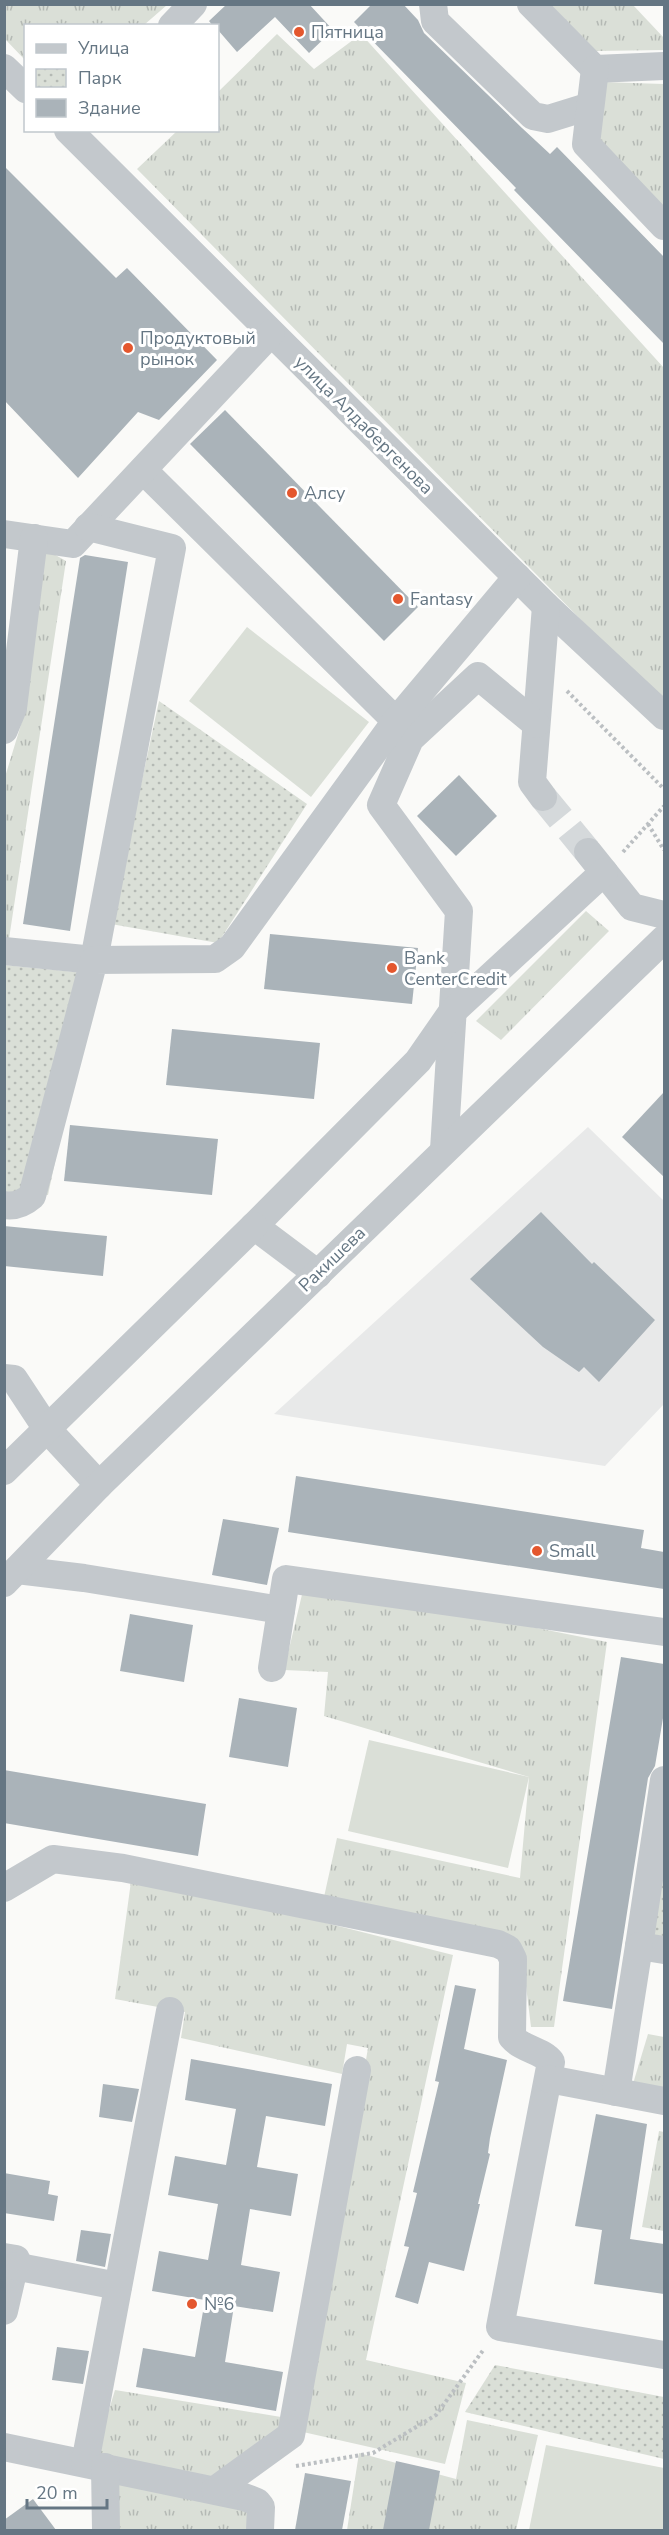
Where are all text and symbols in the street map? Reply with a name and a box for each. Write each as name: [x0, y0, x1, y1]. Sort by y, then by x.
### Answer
place label: Пятница: [311, 20, 384, 44]
legend: [24, 24, 219, 132]
marker: Пятница: [292, 25, 306, 39]
text: Улица: [77, 36, 129, 60]
text: Парк: [78, 66, 122, 90]
text: Здание: [78, 96, 141, 120]
place label: Продуктовый рынок: [140, 326, 256, 371]
marker: Продуктовый рынок: [121, 341, 135, 355]
street label: улица Алдабергенова: [289, 350, 439, 500]
place label: Алсу: [304, 481, 346, 505]
marker: Алсу: [285, 486, 299, 500]
place label: Fantasy: [410, 587, 474, 611]
marker: Fantasy: [391, 592, 405, 606]
place label: Bank CenterCredit: [404, 946, 507, 991]
marker: Bank CenterCredit: [385, 961, 399, 975]
street label: Ракишева: [293, 1221, 371, 1297]
place label: Small: [549, 1539, 596, 1563]
marker: Small: [530, 1544, 544, 1558]
place label: №6: [204, 2292, 234, 2316]
marker: №6: [185, 2297, 199, 2311]
scale bar: [27, 2472, 106, 2510]
text: 20 m: [36, 2481, 78, 2505]

